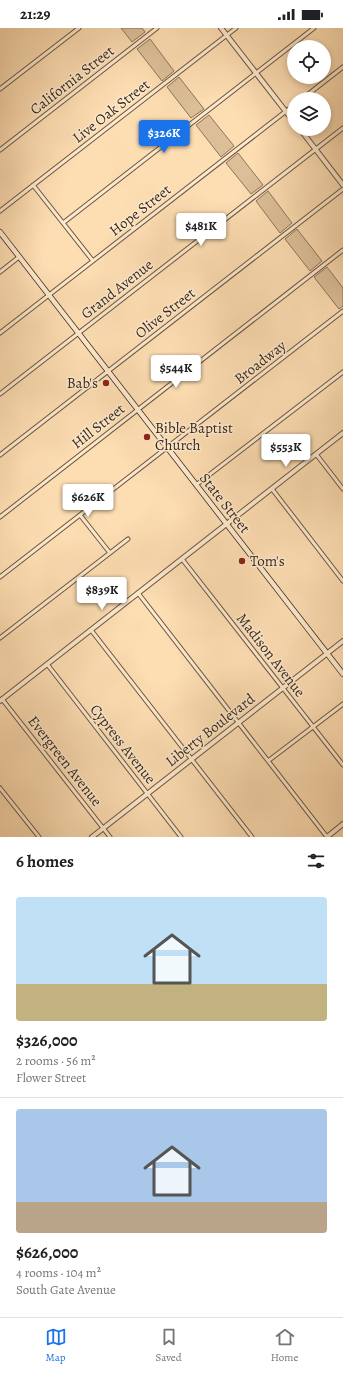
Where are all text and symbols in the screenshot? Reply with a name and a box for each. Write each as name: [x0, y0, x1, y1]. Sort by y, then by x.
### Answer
text: 21:29: [20, 4, 50, 24]
map controls: [287, 40, 331, 136]
button: locate: [287, 40, 331, 84]
street label: California Street: [26, 41, 118, 119]
street label: Live Oak Street: [68, 75, 154, 147]
button: layers: [287, 92, 331, 136]
pin: $326K: [136, 120, 192, 154]
text: $326K: [148, 124, 180, 141]
street label: Hope Street: [105, 180, 175, 240]
pin: $481K: [173, 213, 229, 247]
text: $481K: [185, 217, 217, 234]
street label: Grand Avenue: [77, 254, 157, 323]
street label: Olive Street: [131, 283, 199, 343]
street label: Broadway: [230, 335, 290, 389]
pin: $544K: [148, 355, 204, 389]
text: $544K: [160, 359, 192, 376]
place label: Bab's: [67, 373, 98, 393]
marker: Bab's: [101, 378, 111, 388]
street label: Hill Street: [67, 399, 129, 453]
place label: Bible Baptist Church: [155, 418, 233, 455]
marker: Bible Baptist Church: [142, 432, 152, 442]
pin: $553K: [258, 434, 314, 468]
text: $553K: [270, 438, 302, 455]
street label: State Street: [195, 469, 255, 537]
pin: $626K: [60, 484, 116, 518]
text: $626K: [71, 488, 105, 505]
place label: Tom's: [250, 551, 285, 571]
marker: Tom's: [237, 556, 247, 566]
pin: $839K: [74, 577, 130, 611]
text: $839K: [86, 581, 118, 598]
street label: Madison Avenue: [232, 609, 310, 701]
street label: Liberty Boulevard: [161, 688, 260, 771]
street label: Cypress Avenue: [86, 700, 161, 788]
street label: Evergreen Avenue: [23, 712, 107, 811]
text: 6 homes: [16, 850, 74, 873]
icon: filters: [305, 850, 327, 872]
icon: home: [136, 923, 208, 995]
text: $326,000: [16, 1029, 78, 1052]
text: 2 rooms · 56 m²: [16, 1052, 96, 1069]
text: Flower Street: [16, 1069, 86, 1086]
icon: home: [136, 1135, 208, 1207]
text: $626,000: [16, 1241, 78, 1264]
text: 4 rooms · 104 m²: [16, 1264, 101, 1281]
text: South Gate Avenue: [16, 1281, 116, 1298]
tab: Map: [45, 1326, 67, 1365]
tab: Saved: [156, 1326, 182, 1365]
tab: Home: [271, 1326, 298, 1365]

